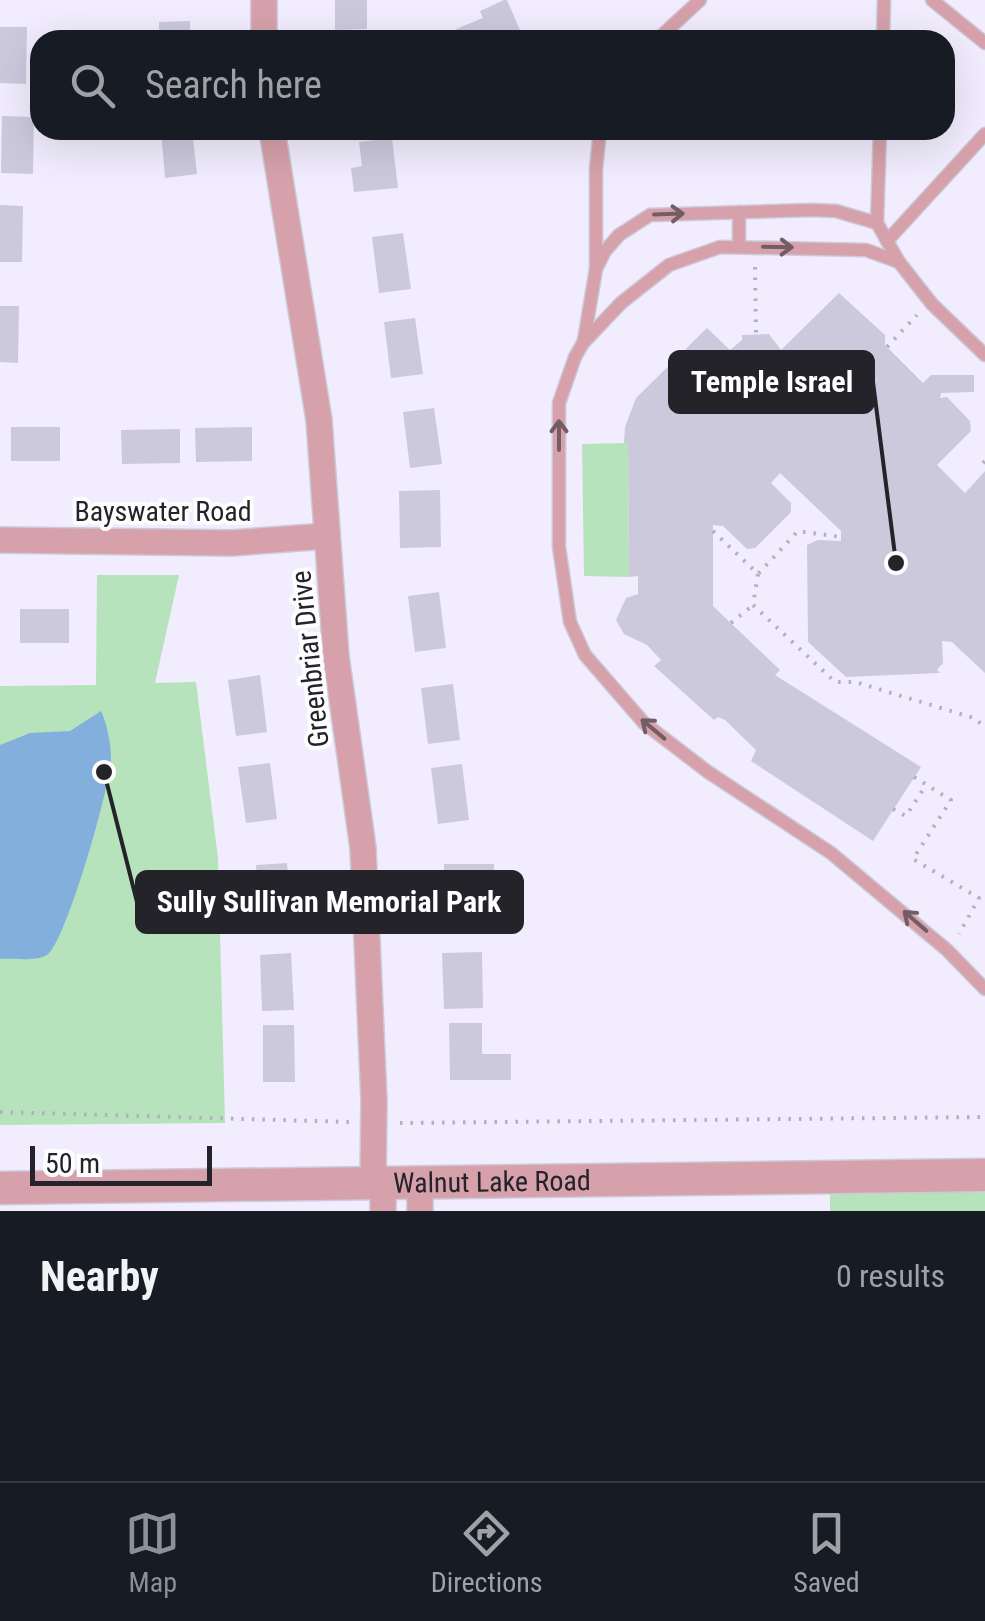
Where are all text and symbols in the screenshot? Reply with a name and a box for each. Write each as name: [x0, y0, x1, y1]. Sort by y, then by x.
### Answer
search box: [30, 30, 955, 140]
icon: search: [65, 58, 120, 113]
text: Search here: [145, 63, 322, 107]
one-way arrow: [652, 205, 684, 224]
one-way arrow: [760, 238, 793, 256]
callout: Temple Israel: [670, 352, 873, 412]
text: Temple Israel: [691, 364, 853, 399]
one-way arrow: [550, 419, 568, 452]
street label: Bayswater Road: [74, 495, 252, 528]
street label: Greenbriar Drive: [284, 569, 336, 749]
one-way arrow: [641, 718, 666, 741]
callout: Sully Sullivan Memorial Park: [137, 872, 522, 932]
text: Sully Sullivan Memorial Park: [157, 884, 502, 919]
one-way arrow: [902, 911, 928, 933]
scale bar: [30, 1141, 212, 1186]
text: 50 m: [45, 1147, 100, 1180]
street label: Walnut Lake Road: [393, 1164, 591, 1199]
text: Nearby: [40, 1252, 159, 1301]
text: 0 results: [836, 1257, 945, 1295]
tab: Map: [125, 1506, 180, 1599]
tab: Directions: [431, 1506, 543, 1599]
tab: Saved: [793, 1506, 860, 1599]

